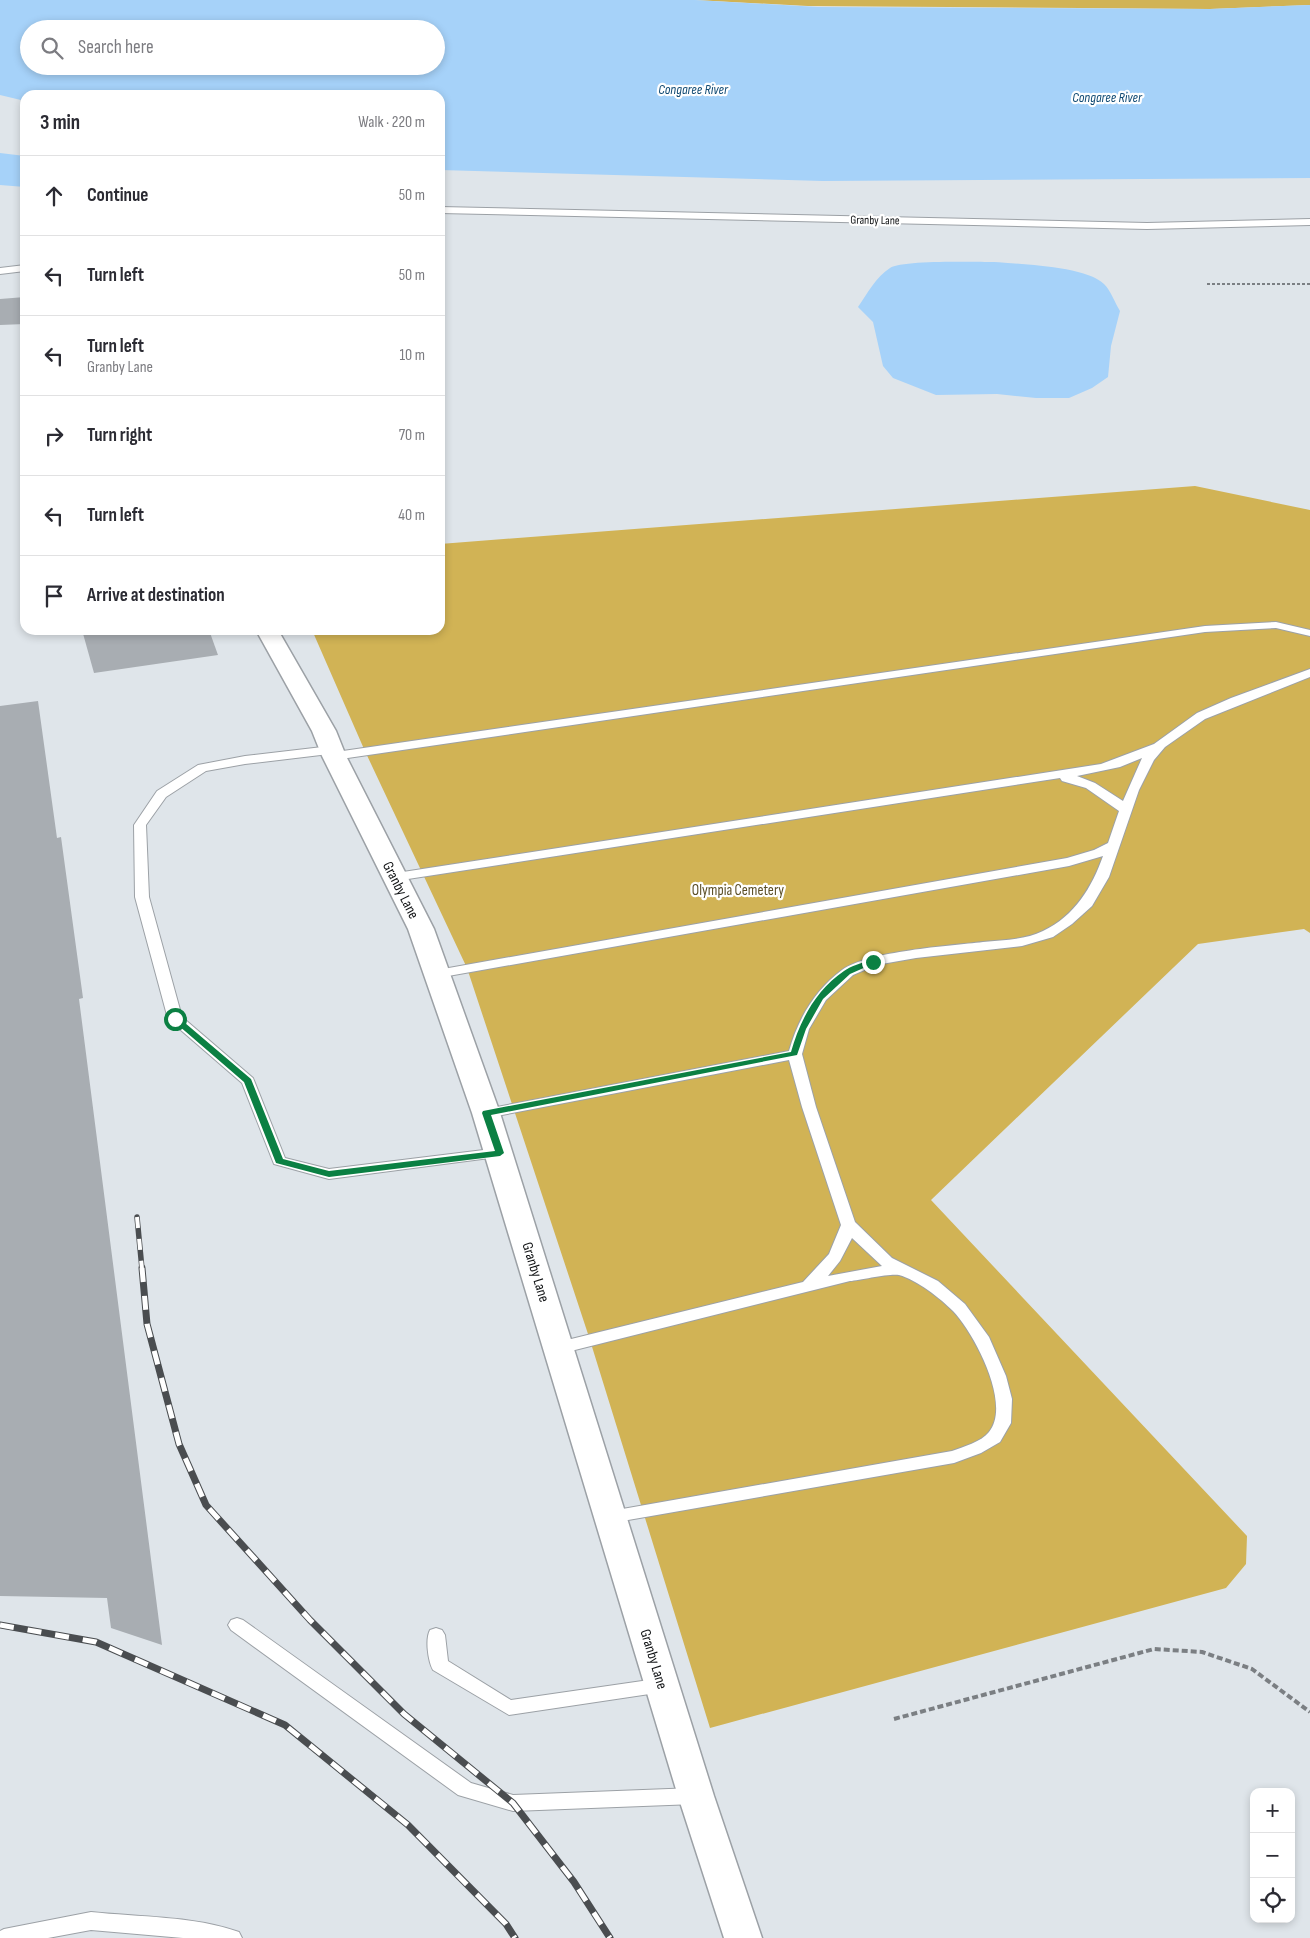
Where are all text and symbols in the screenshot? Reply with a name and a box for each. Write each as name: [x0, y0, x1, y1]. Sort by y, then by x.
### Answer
search box: [20, 20, 445, 75]
icon: search: [38, 34, 66, 62]
text: Search here: [78, 36, 154, 59]
water label: Congaree River: [658, 81, 729, 98]
water label: Congaree River: [1072, 89, 1143, 106]
text: 3 min: [40, 110, 80, 135]
text: Walk · 220 m: [358, 113, 425, 132]
icon: ahead: [40, 182, 68, 210]
text: Continue: [87, 184, 148, 207]
text: 50 m: [399, 186, 425, 205]
street label: Granby Lane: [850, 213, 900, 228]
icon: left: [40, 262, 68, 290]
text: Turn left: [87, 264, 144, 287]
text: 50 m: [399, 266, 425, 285]
text: Turn left: [87, 335, 144, 358]
icon: left: [40, 342, 68, 370]
text: 10 m: [399, 346, 425, 365]
text: Granby Lane: [87, 358, 153, 377]
icon: right: [40, 422, 68, 450]
text: Turn right: [87, 424, 152, 447]
text: 70 m: [399, 426, 425, 445]
icon: left: [40, 502, 68, 530]
text: Turn left: [87, 504, 144, 527]
text: 40 m: [398, 506, 425, 525]
icon: arrive: [40, 582, 68, 610]
text: Arrive at destination: [87, 584, 225, 607]
street label: Granby Lane: [378, 858, 423, 922]
park label: Olympia Cemetery: [692, 881, 784, 900]
route end: [862, 951, 885, 974]
route start: [164, 1008, 187, 1031]
street label: Granby Lane: [517, 1240, 554, 1304]
street label: Granby Lane: [635, 1627, 672, 1691]
map controls: [1250, 1788, 1295, 1923]
button: +: [1250, 1788, 1295, 1833]
button: −: [1250, 1833, 1295, 1878]
button: locate: [1250, 1878, 1295, 1923]

